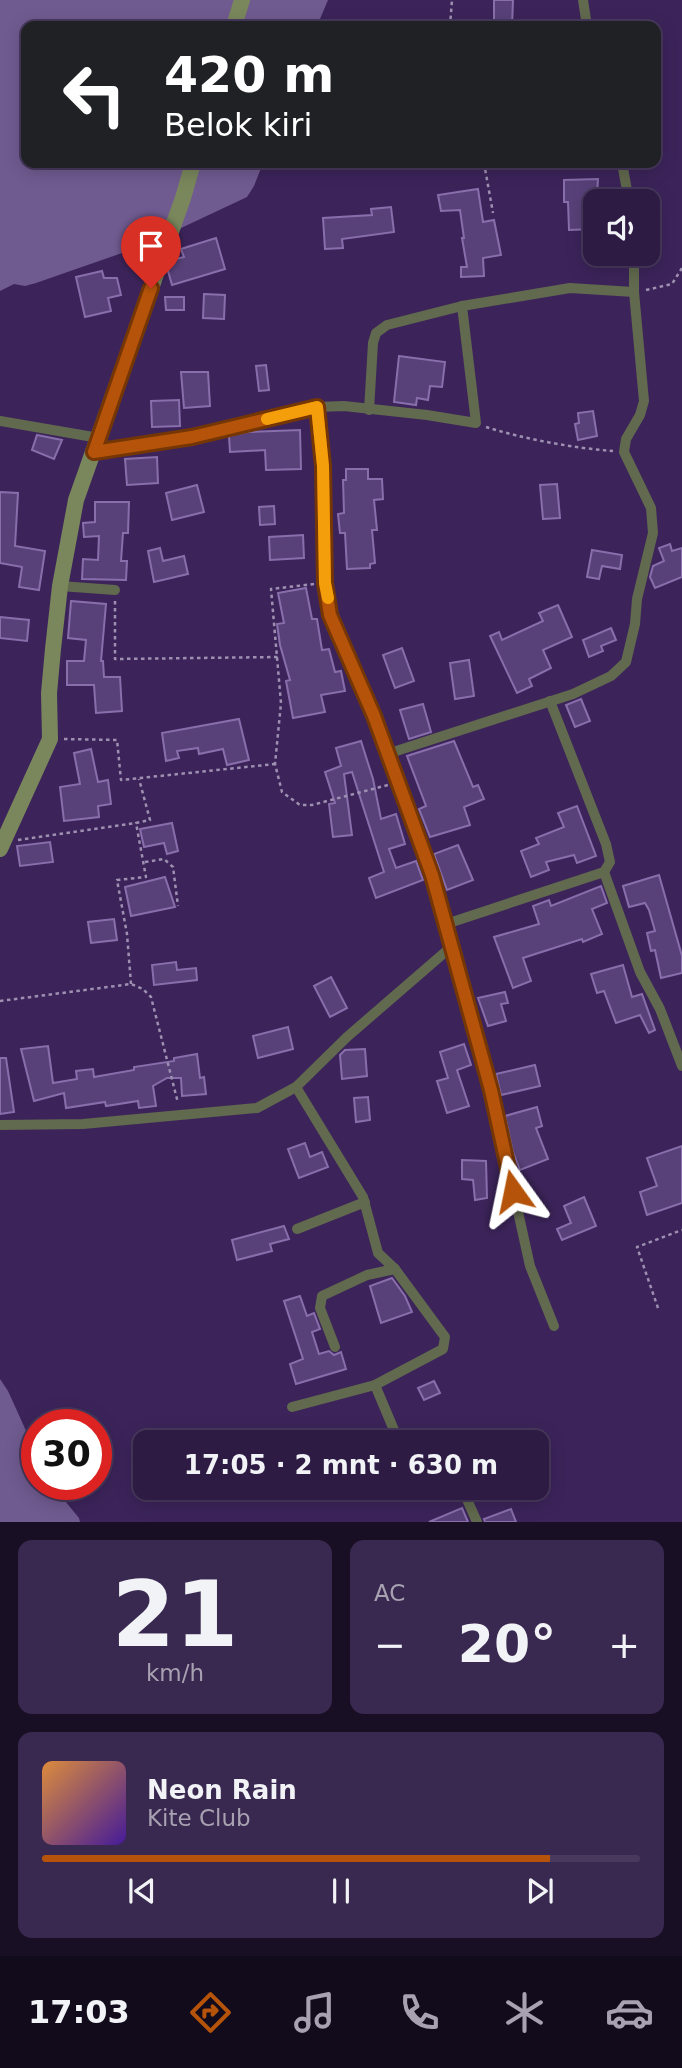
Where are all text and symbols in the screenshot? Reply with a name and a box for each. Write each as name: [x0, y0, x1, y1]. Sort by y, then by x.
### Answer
text: 420 m: [164, 47, 334, 104]
icon: left: [49, 49, 140, 140]
text: Belok kiri: [164, 106, 312, 144]
map controls: [583, 189, 660, 266]
button: sound: [583, 189, 660, 266]
pin: [121, 216, 181, 288]
icon: arrive: [132, 227, 170, 265]
position arrow: [476, 1154, 550, 1228]
speed limit sign: 30: [21, 1409, 112, 1500]
text: 17:05 · 2 mnt · 630 m: [184, 1450, 498, 1480]
text: 21: [112, 1562, 238, 1667]
text: AC: [374, 1580, 405, 1606]
text: 20°: [458, 1614, 556, 1674]
text: −: [374, 1623, 406, 1667]
text: +: [608, 1623, 640, 1667]
text: km/h: [146, 1660, 204, 1686]
text: Neon Rain: [147, 1775, 297, 1805]
text: Kite Club: [147, 1805, 251, 1831]
icon: previous: [123, 1872, 161, 1910]
icon: pause: [322, 1872, 360, 1910]
icon: next: [521, 1872, 559, 1910]
icon: directions: [186, 1988, 235, 2037]
icon: music: [290, 1988, 339, 2037]
icon: phone: [395, 1988, 444, 2037]
icon: climate: [500, 1988, 549, 2037]
icon: car: [605, 1988, 654, 2037]
text: 17:03: [28, 1993, 130, 2031]

